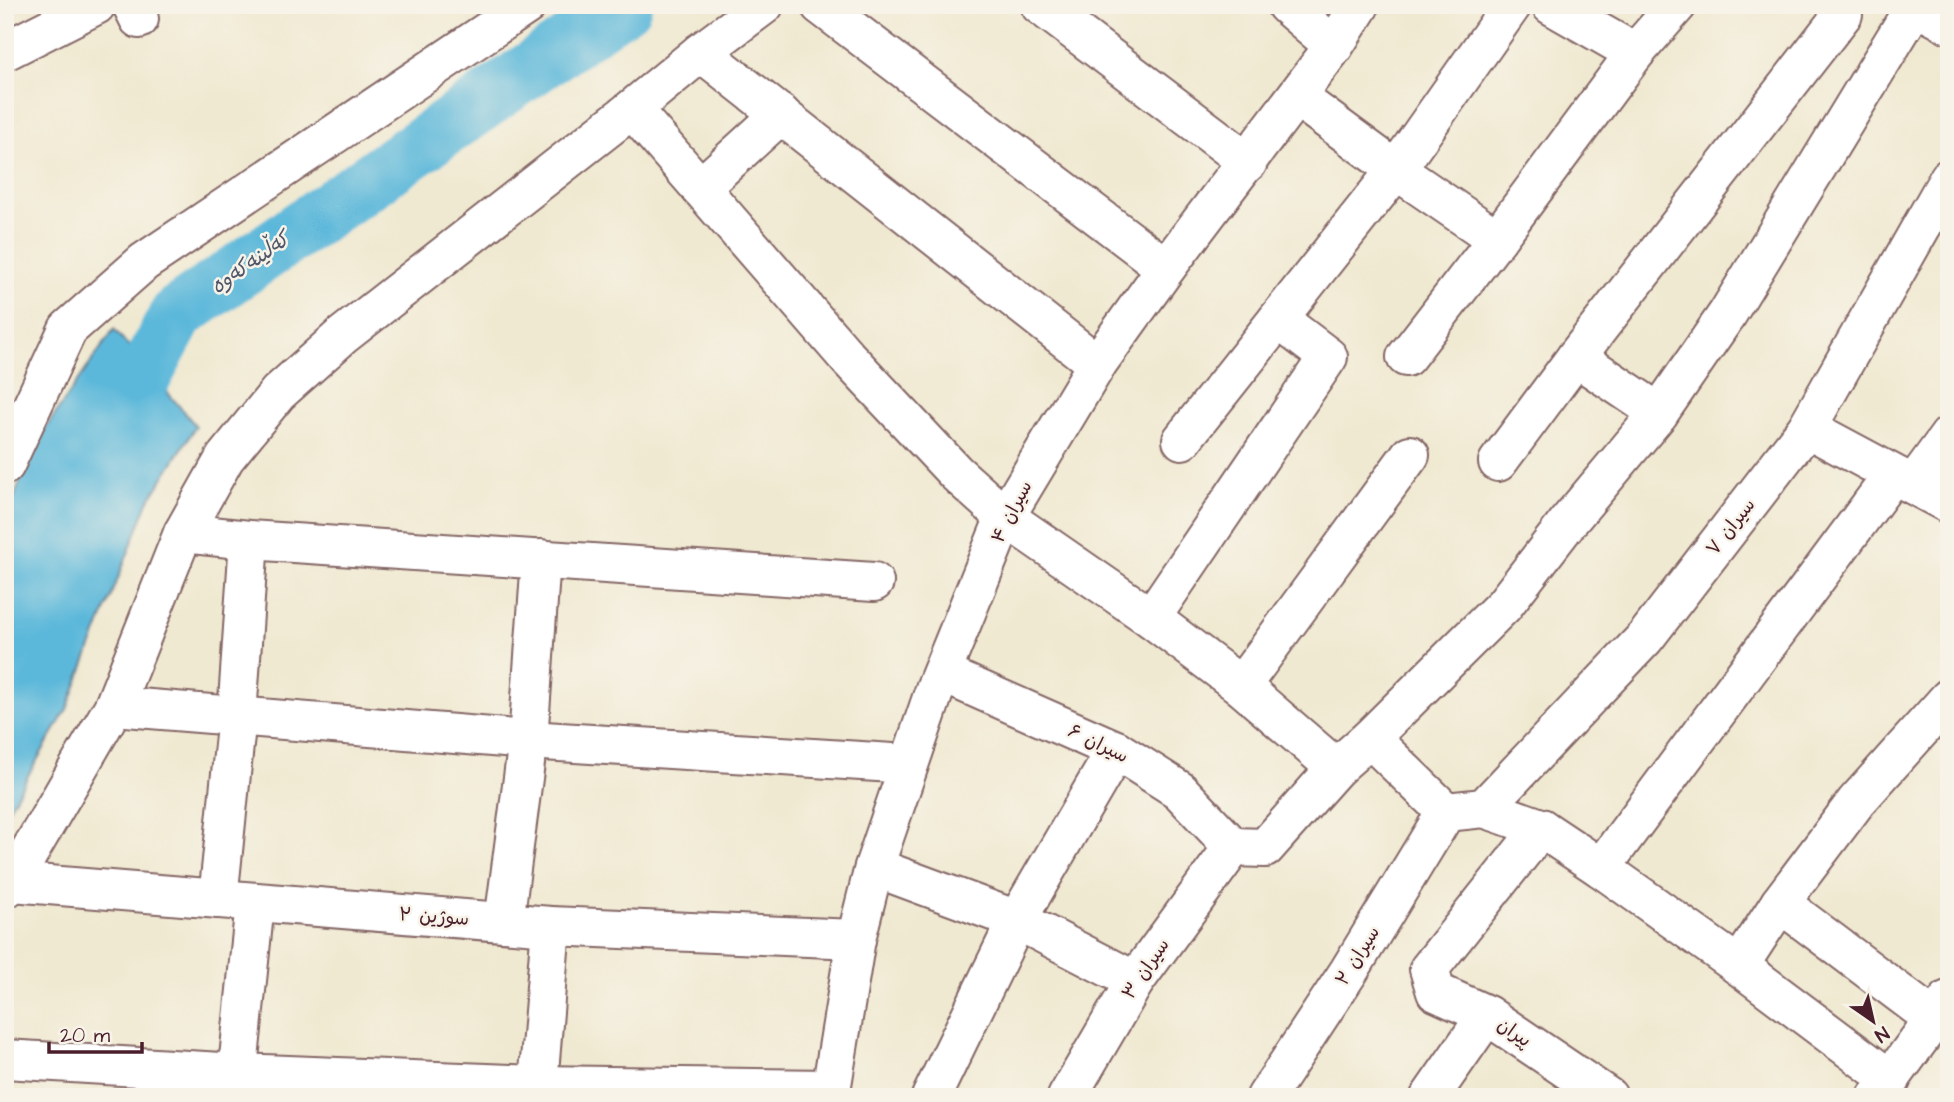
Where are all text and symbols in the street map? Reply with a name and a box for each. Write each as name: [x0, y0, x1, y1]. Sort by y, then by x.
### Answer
water label: کەڵینەکەوە: [204, 222, 299, 301]
street label: سیران ۴: [985, 476, 1039, 548]
street label: سیران ۷: [1700, 493, 1762, 561]
street label: سیران ۶: [1063, 718, 1133, 770]
street label: سوژین ۲: [398, 901, 470, 933]
street label: سیران ۲: [1329, 921, 1387, 991]
street label: سیران ۳: [1116, 933, 1176, 1005]
north arrow: [1839, 986, 1909, 1056]
scale bar: [49, 1011, 142, 1055]
street label: پیران: [1492, 1012, 1536, 1054]
text: N: [1869, 1019, 1894, 1048]
text: 20 m: [60, 1021, 111, 1050]

